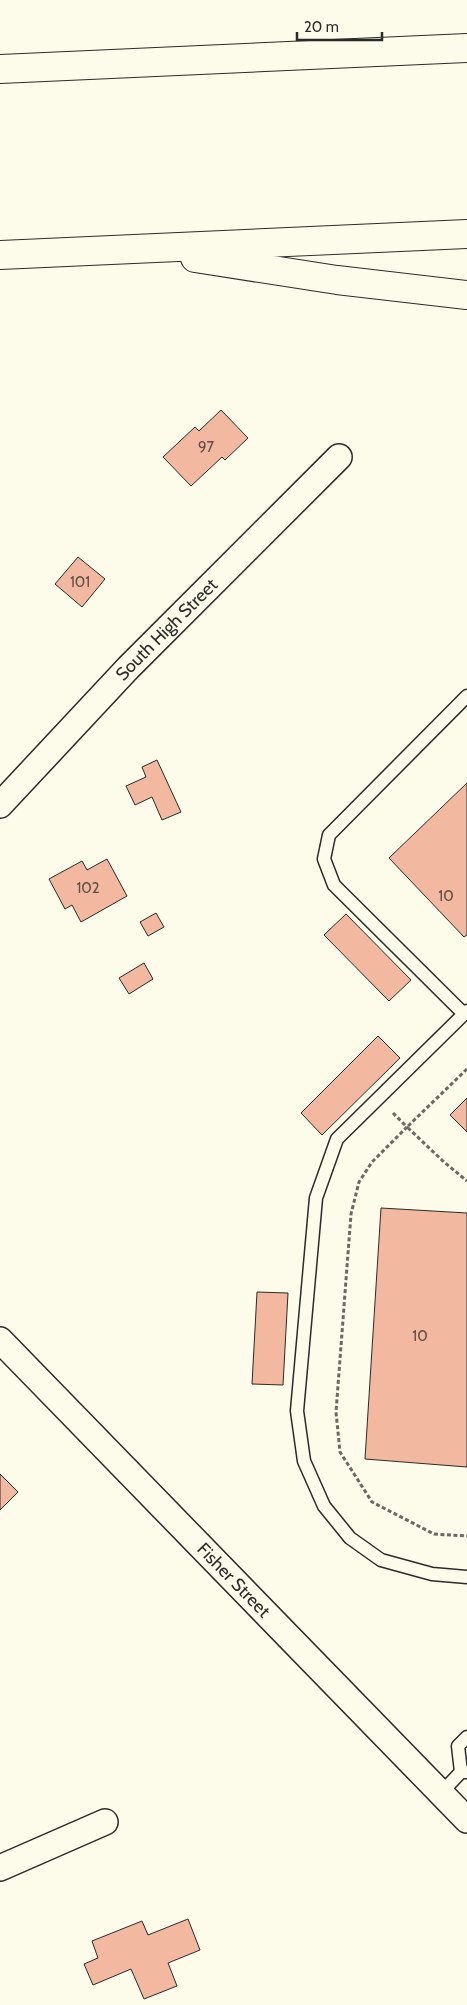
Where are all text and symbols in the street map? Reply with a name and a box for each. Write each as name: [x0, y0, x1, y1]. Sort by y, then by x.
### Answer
scale bar: [297, 10, 382, 42]
text: 20 m: [304, 18, 339, 36]
house number: 97: [198, 438, 214, 456]
house number: 101: [70, 573, 90, 591]
street label: South High Street: [111, 574, 222, 685]
house number: 102: [76, 879, 100, 897]
house number: 10: [438, 887, 454, 905]
house number: 10: [412, 1327, 428, 1345]
street label: Fisher Street: [192, 1538, 275, 1622]

